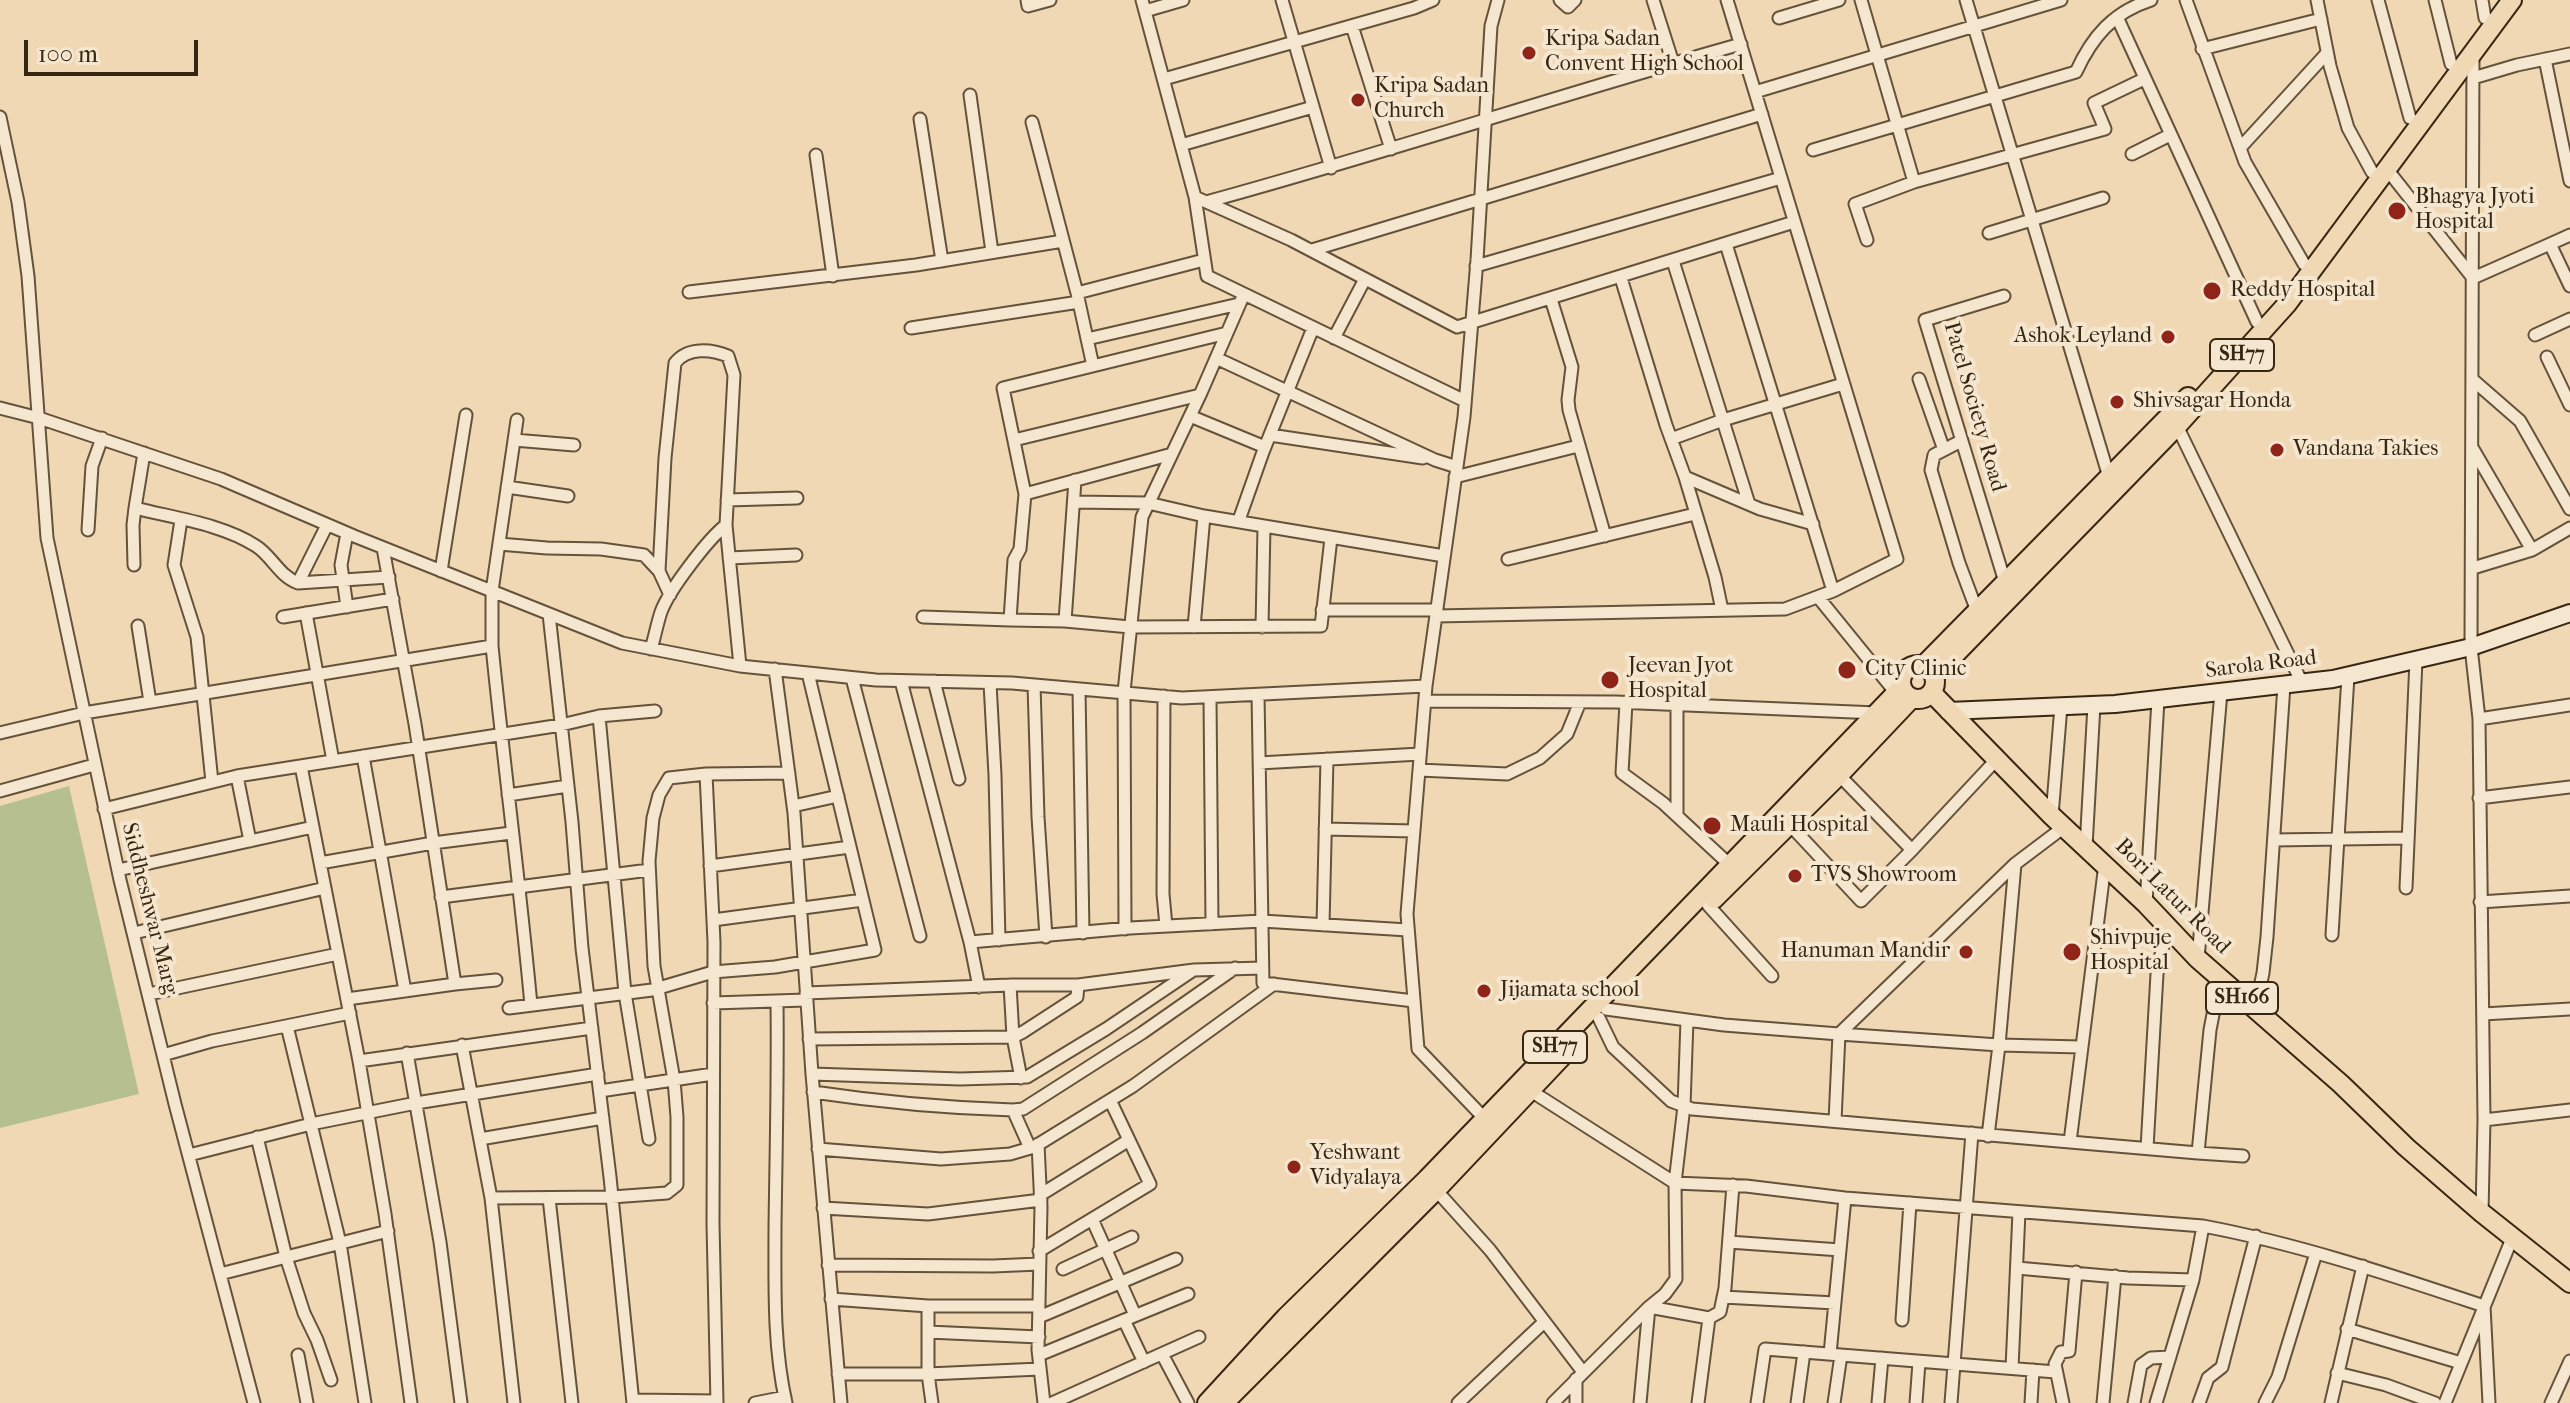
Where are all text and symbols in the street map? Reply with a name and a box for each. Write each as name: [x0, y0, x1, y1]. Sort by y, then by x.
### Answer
scale bar: [28, 24, 202, 74]
place label: Kripa Sadan Convent High School: [1545, 27, 1744, 78]
text: 100 m: [38, 40, 98, 68]
marker: Kripa Sadan Convent High School: [1520, 44, 1538, 62]
place label: Kripa Sadan Church: [1374, 74, 1489, 126]
marker: Kripa Sadan Church: [1349, 91, 1367, 109]
place label: Bhagya Jyoti Hospital: [2415, 185, 2534, 236]
marker: Bhagya Jyoti Hospital: [2386, 200, 2408, 222]
place label: Reddy Hospital: [2230, 278, 2375, 304]
marker: Reddy Hospital: [2201, 280, 2223, 302]
street label: Patel Society Road: [1937, 319, 2011, 495]
place label: Ashok Leyland: [2014, 324, 2152, 350]
marker: Ashok Leyland: [2159, 328, 2177, 346]
road number: SH77: [2210, 339, 2274, 371]
place label: Shivsagar Honda: [2133, 389, 2291, 415]
marker: Shivsagar Honda: [2108, 393, 2126, 411]
place label: Vandana Takies: [2293, 437, 2438, 463]
marker: Vandana Takies: [2268, 441, 2286, 459]
street label: Sarola Road: [2204, 645, 2318, 685]
place label: Jeevan Jyot Hospital: [1628, 654, 1734, 706]
place label: City Clinic: [1865, 657, 1967, 683]
marker: City Clinic: [1836, 659, 1858, 681]
marker: Jeevan Jyot Hospital: [1599, 669, 1621, 691]
place label: Mauli Hospital: [1730, 813, 1869, 839]
marker: Mauli Hospital: [1701, 815, 1723, 837]
street label: Siddheshwar Marg: [115, 820, 183, 998]
street label: Bori Latur Road: [2109, 834, 2235, 960]
place label: TVS Showroom: [1811, 863, 1957, 889]
marker: TVS Showroom: [1786, 867, 1804, 885]
place label: Shivpuje Hospital: [2090, 926, 2172, 978]
place label: Hanuman Mandir: [1781, 939, 1950, 965]
marker: Shivpuje Hospital: [2061, 941, 2083, 963]
marker: Hanuman Mandir: [1957, 943, 1975, 961]
place label: Jijamata school: [1500, 978, 1640, 1004]
marker: Jijamata school: [1475, 982, 1493, 1000]
road number: SH166: [2206, 982, 2278, 1014]
road number: SH77: [1523, 1031, 1587, 1063]
place label: Yeshwant Vidyalaya: [1310, 1141, 1401, 1192]
marker: Yeshwant Vidyalaya: [1285, 1158, 1303, 1176]

